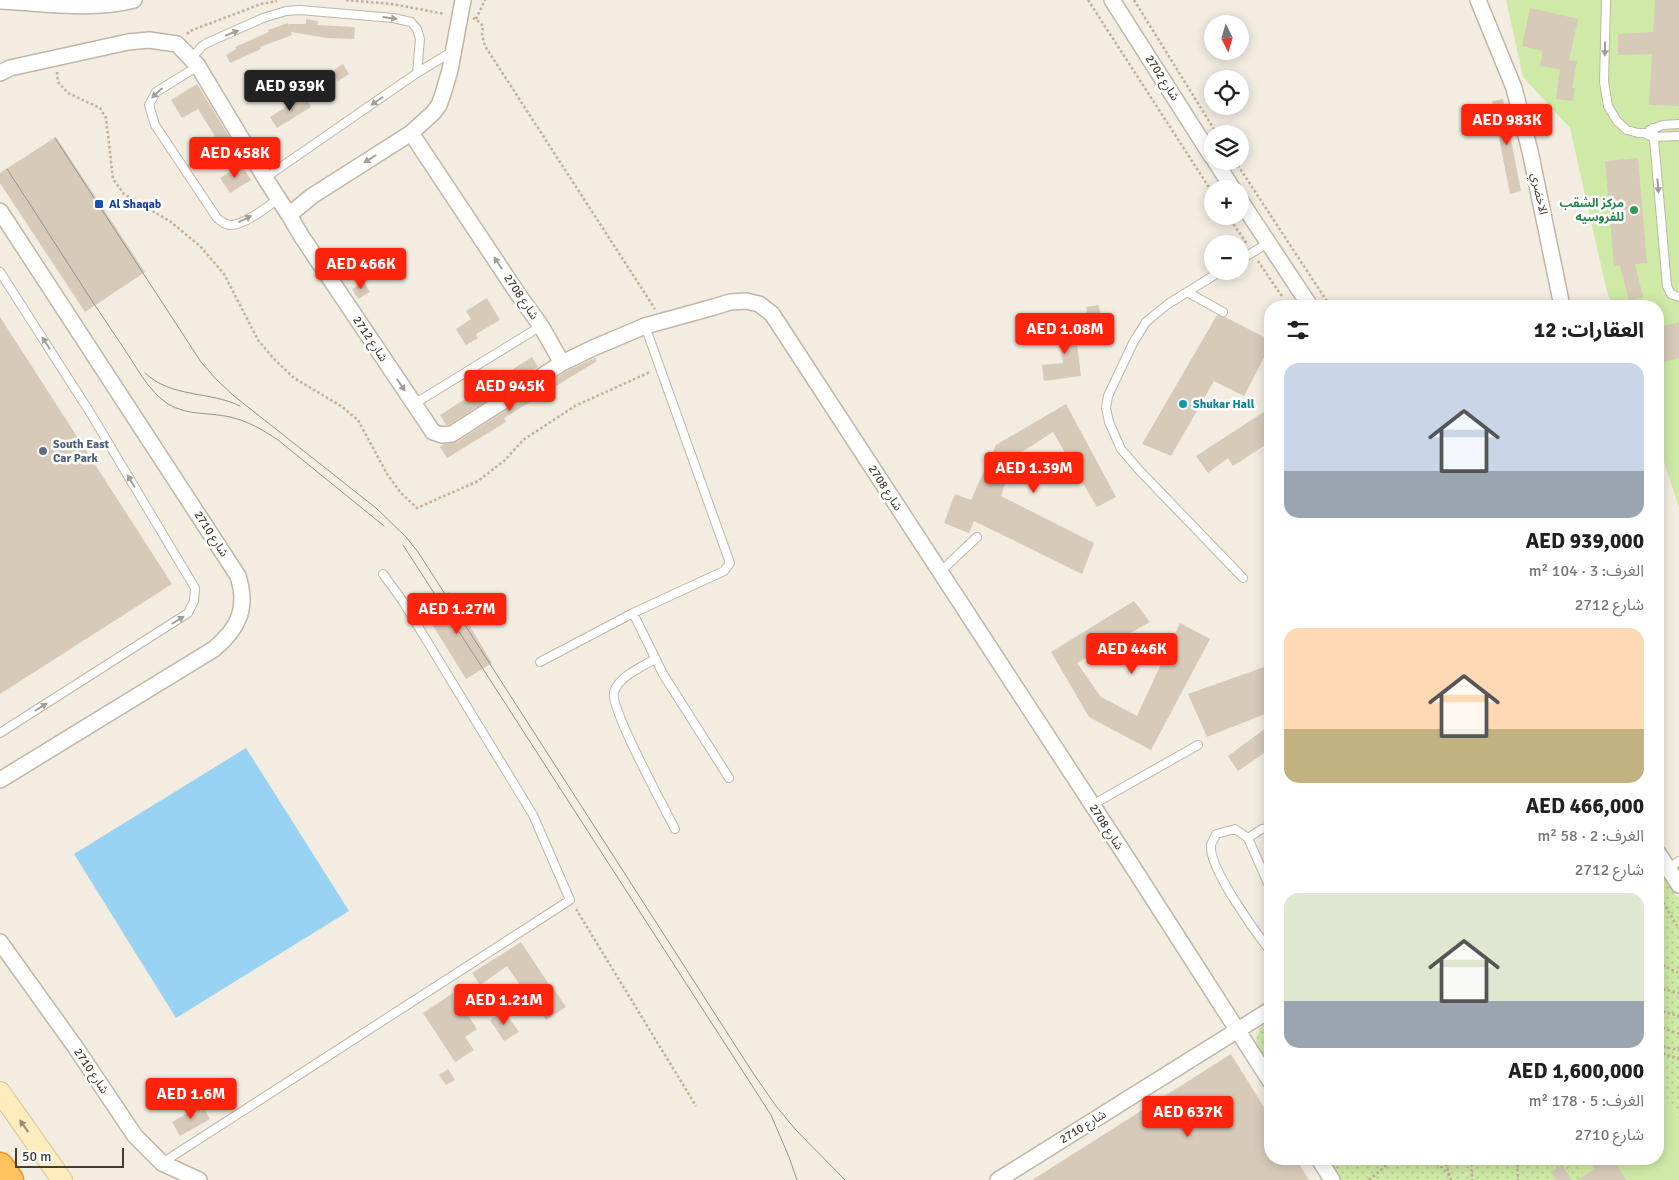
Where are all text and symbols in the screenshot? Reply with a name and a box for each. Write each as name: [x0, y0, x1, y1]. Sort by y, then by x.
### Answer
one-way arrow: [382, 14, 398, 22]
north arrow: [1204, 15, 1249, 60]
map controls: [1204, 15, 1249, 280]
one-way arrow: [225, 28, 239, 36]
one-way arrow: [1601, 41, 1609, 57]
street label: شارع 2702: [1141, 52, 1182, 104]
pin: AED 939K: [238, 70, 342, 112]
button: locate: [1204, 70, 1249, 115]
text: AED 939K: [255, 76, 325, 96]
one-way arrow: [152, 87, 164, 99]
one-way arrow: [370, 96, 384, 106]
pin: AED 983K: [1455, 104, 1559, 146]
text: AED 983K: [1472, 110, 1542, 130]
button: layers: [1204, 125, 1249, 170]
pin: AED 458K: [183, 136, 287, 179]
text: AED 458K: [200, 143, 270, 163]
one-way arrow: [363, 155, 377, 164]
street label: الاخضري: [1526, 172, 1551, 217]
one-way arrow: [1654, 178, 1662, 194]
button: +: [1204, 180, 1249, 225]
place label: مركز الشقب للفروسيه: [1559, 196, 1624, 225]
place label: Al Shaqab: [109, 197, 162, 212]
marker: Al Shaqab: [93, 198, 105, 210]
marker: مركز الشقب للفروسيه: [1628, 204, 1640, 216]
one-way arrow: [238, 215, 253, 223]
button: −: [1204, 235, 1249, 280]
pin: AED 466K: [309, 248, 413, 290]
text: AED 466K: [326, 254, 396, 274]
one-way arrow: [493, 257, 503, 270]
street label: شارع 2708: [499, 271, 542, 323]
pin: AED 1.08M: [1008, 312, 1122, 355]
street label: شارع 2712: [348, 313, 391, 365]
icon: filters: [1284, 316, 1312, 344]
text: العقارات: 12: [1534, 317, 1644, 343]
text: AED 1.08M: [1026, 319, 1104, 339]
one-way arrow: [41, 337, 50, 350]
pin: AED 945K: [458, 370, 562, 412]
text: AED 945K: [475, 376, 545, 396]
one-way arrow: [397, 378, 406, 391]
icon: home: [1419, 396, 1509, 486]
place label: Shukar Hall: [1193, 397, 1255, 412]
marker: Shukar Hall: [1177, 398, 1189, 410]
place label: South East Car Park: [53, 437, 109, 466]
marker: South East Car Park: [37, 445, 49, 457]
pin: AED 1.39M: [977, 452, 1091, 494]
text: AED 1.39M: [995, 458, 1073, 478]
street label: شارع 2708: [864, 462, 905, 514]
one-way arrow: [127, 475, 136, 488]
street label: شارع 2710: [190, 508, 231, 560]
text: AED 939,000: [1526, 528, 1644, 554]
text: الغرف: 3 · 104 m²: [1529, 561, 1644, 581]
pin: AED 1.27M: [400, 592, 514, 635]
text: شارع 2712: [1575, 595, 1644, 615]
text: AED 1.27M: [418, 599, 496, 619]
one-way arrow: [172, 615, 185, 624]
pin: AED 446K: [1080, 632, 1184, 675]
text: AED 446K: [1097, 639, 1167, 659]
icon: home: [1419, 661, 1509, 751]
one-way arrow: [35, 702, 48, 711]
text: AED 466,000: [1526, 793, 1644, 819]
street label: شارع 2708: [1085, 801, 1126, 853]
text: الغرف: 2 · 58 m²: [1537, 826, 1644, 846]
text: شارع 2712: [1575, 860, 1644, 880]
icon: home: [1419, 926, 1509, 1016]
pin: AED 1.21M: [447, 984, 561, 1026]
text: AED 1.21M: [465, 990, 543, 1010]
street label: شارع 2710: [69, 1045, 112, 1097]
text: AED 1,600,000: [1508, 1058, 1644, 1084]
pin: AED 1.6M: [139, 1078, 243, 1120]
text: AED 1.6M: [157, 1084, 225, 1104]
text: الغرف: 5 · 178 m²: [1529, 1091, 1644, 1111]
pin: AED 637K: [1136, 1096, 1240, 1138]
text: AED 637K: [1153, 1102, 1223, 1122]
street label: شارع 2710: [1057, 1107, 1110, 1148]
one-way arrow: [19, 1119, 29, 1133]
text: شارع 2710: [1575, 1125, 1644, 1145]
scale bar: [15, 1145, 124, 1168]
text: 50 m: [22, 1148, 51, 1165]

